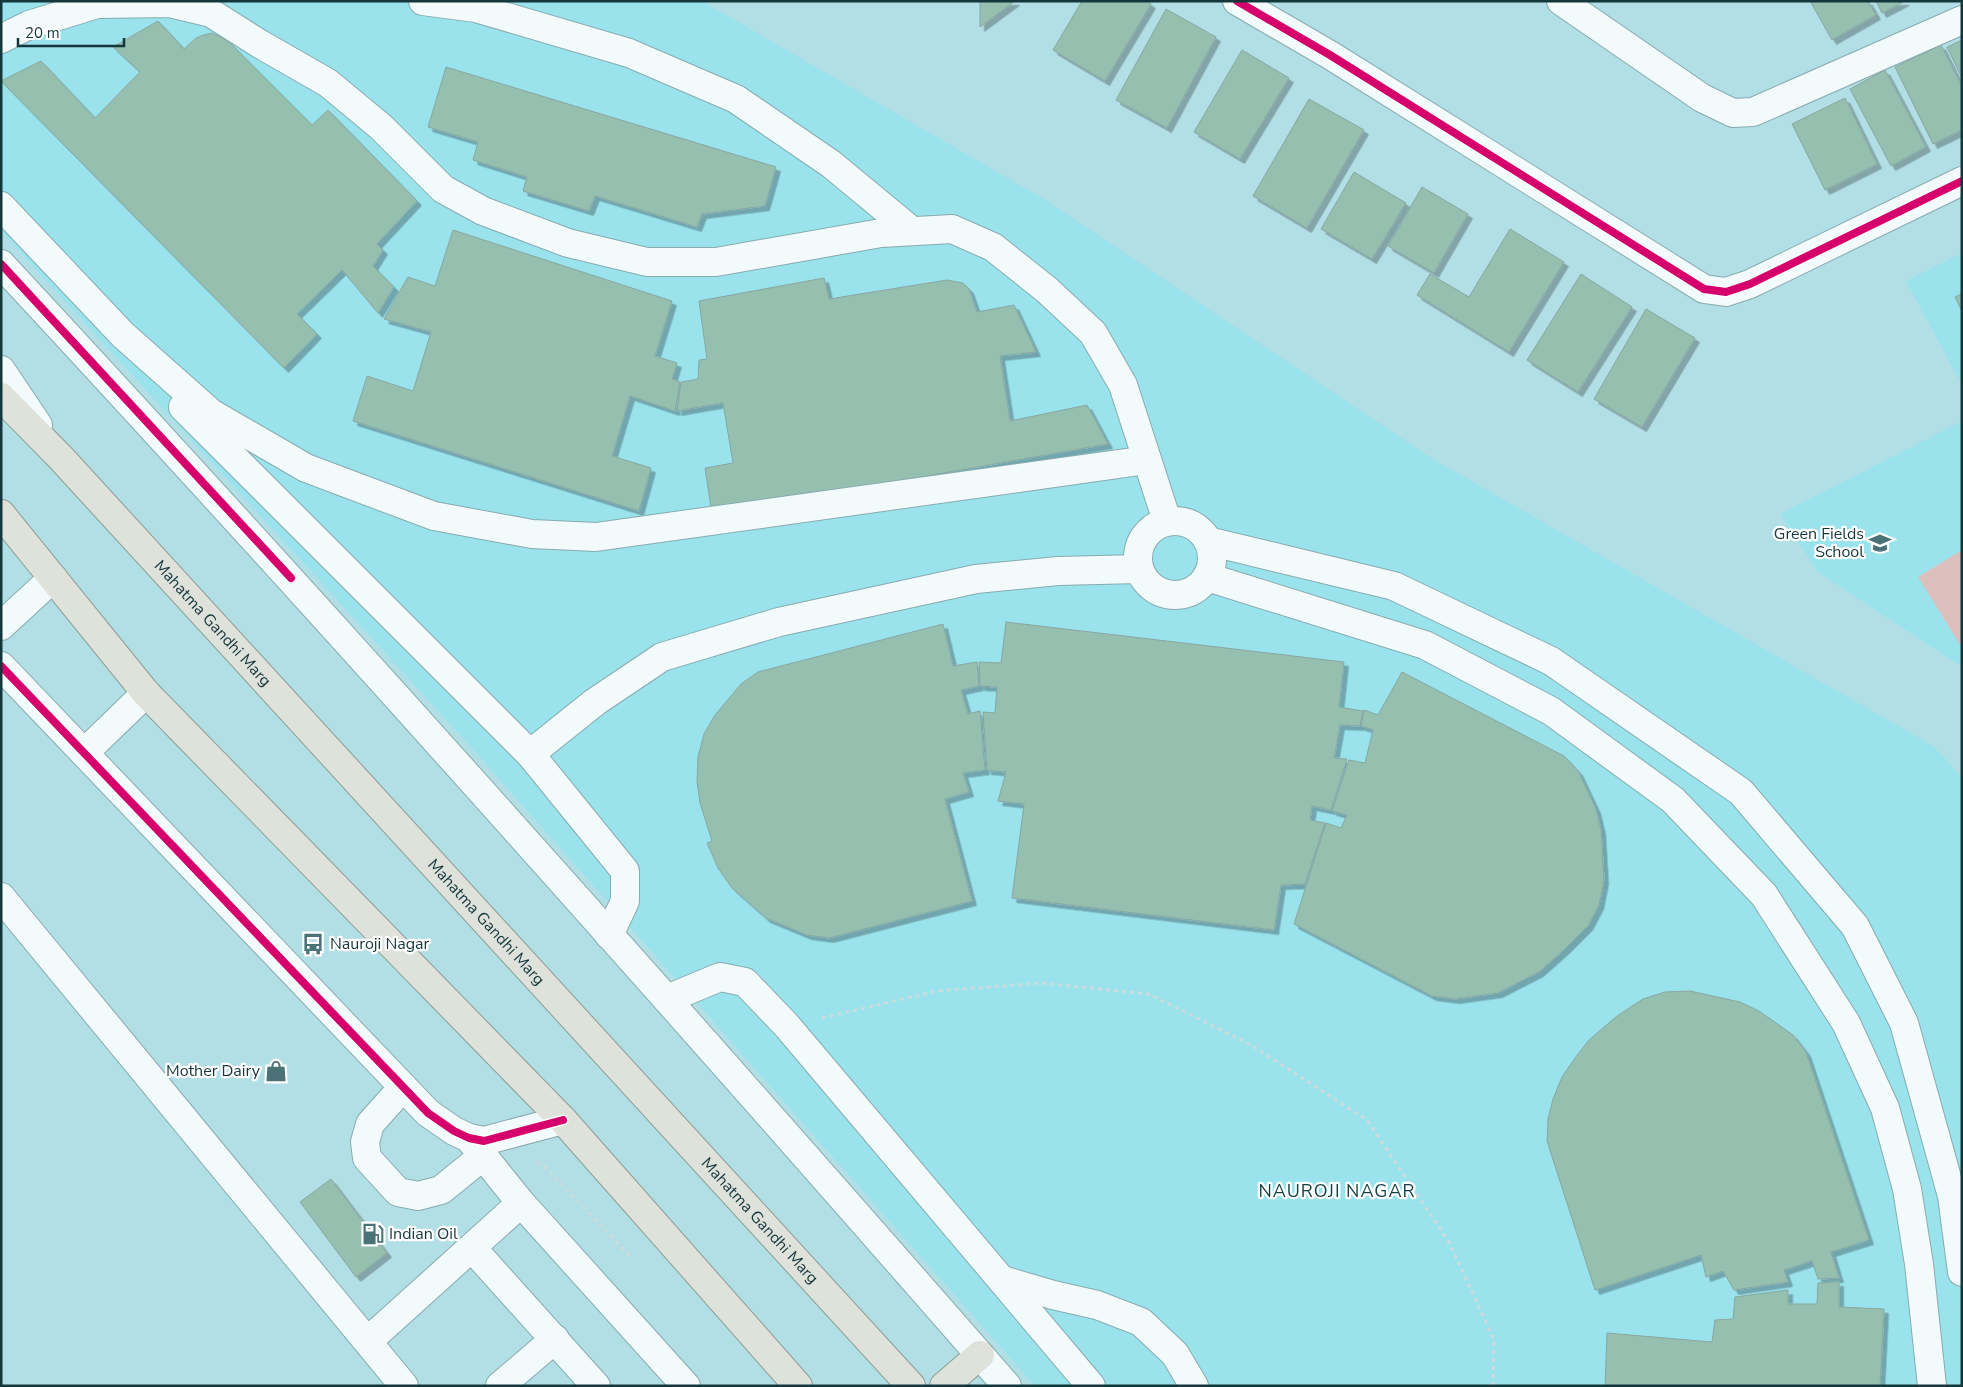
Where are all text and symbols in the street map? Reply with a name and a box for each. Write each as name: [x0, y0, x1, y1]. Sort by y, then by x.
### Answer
scale bar: [18, 15, 124, 47]
text: 20 m: [25, 23, 60, 43]
place label: Green Fields School: [1774, 523, 1864, 563]
school or university icon: Green Fields School: [1867, 530, 1893, 556]
street label: Mahatma Gandhi Marg: [149, 555, 276, 692]
street label: Mahatma Gandhi Marg: [423, 854, 550, 990]
bus stop icon: Nauroji Nagar: [300, 931, 326, 957]
place label: Nauroji Nagar: [330, 933, 430, 955]
shop icon: Mother Dairy: [263, 1058, 289, 1084]
place label: Mother Dairy: [166, 1060, 261, 1082]
street label: Mahatma Gandhi Marg: [696, 1153, 823, 1289]
district label: NAUROJI NAGAR: [1258, 1179, 1416, 1203]
fuel station icon: Indian Oil: [360, 1221, 386, 1247]
place label: Indian Oil: [389, 1223, 458, 1245]

